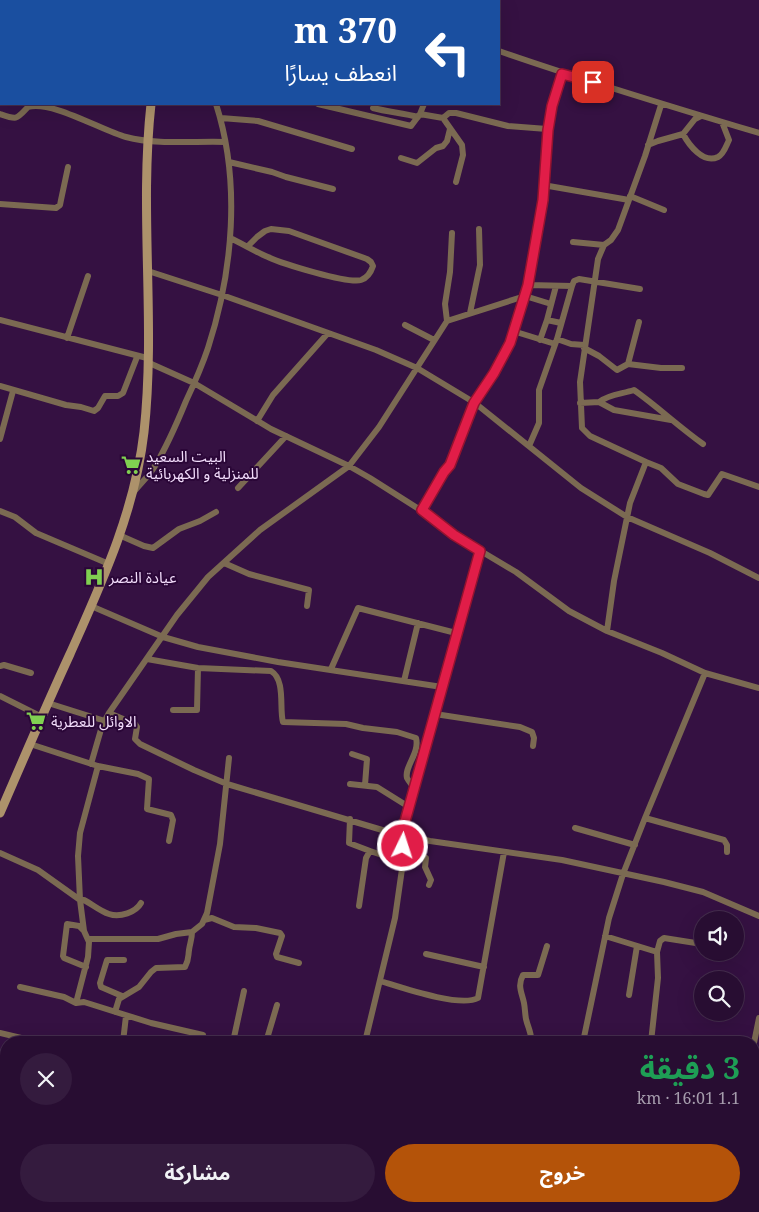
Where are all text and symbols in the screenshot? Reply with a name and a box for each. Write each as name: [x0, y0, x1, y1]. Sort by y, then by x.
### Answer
text: 370 m: [294, 6, 397, 53]
icon: left: [415, 20, 480, 85]
text: انعطف يسارًا: [284, 57, 397, 87]
pin: [572, 61, 614, 103]
icon: arrive: [579, 68, 607, 96]
place label: البيت السعيد للمنزلية و الكهربائية: [146, 446, 259, 483]
supermarket icon: البيت السعيد للمنزلية و الكهربائية: [120, 454, 142, 476]
hospital icon: عيادة النصر: [83, 566, 105, 588]
place label: عيادة النصر: [108, 567, 177, 587]
supermarket icon: الاوائل للعطرية: [25, 710, 47, 732]
place label: الاوائل للعطرية: [51, 711, 137, 731]
position arrow: [376, 819, 428, 871]
map controls: [694, 911, 744, 1021]
button: sound: [694, 911, 744, 961]
button: search: [694, 971, 744, 1021]
text: 3 دقيقة: [640, 1047, 740, 1088]
button: close: [20, 1053, 72, 1105]
text: 1.1 km · 16:01: [637, 1087, 740, 1109]
button: مشاركة: [20, 1144, 375, 1202]
button: خروج: [385, 1144, 740, 1202]

